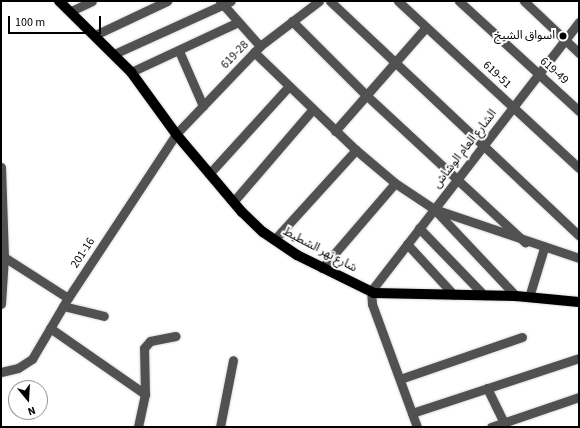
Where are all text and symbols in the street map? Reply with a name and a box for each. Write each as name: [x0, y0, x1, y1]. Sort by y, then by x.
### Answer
scale bar: [10, 8, 103, 34]
text: 100 m: [15, 14, 45, 31]
place label: اسواق الشيخ: [494, 29, 555, 43]
marker: اسواق الشيخ: [558, 31, 568, 41]
street label: 619-28: [218, 38, 252, 72]
street label: 619-49: [537, 54, 571, 88]
street label: 619-51: [480, 58, 514, 92]
street label: الشارع العام الوشاش: [430, 107, 500, 191]
street label: شارع نهر الشطيط: [281, 225, 359, 275]
street label: 201-16: [68, 235, 98, 271]
north arrow: [8, 380, 48, 420]
text: N: [26, 403, 37, 419]

